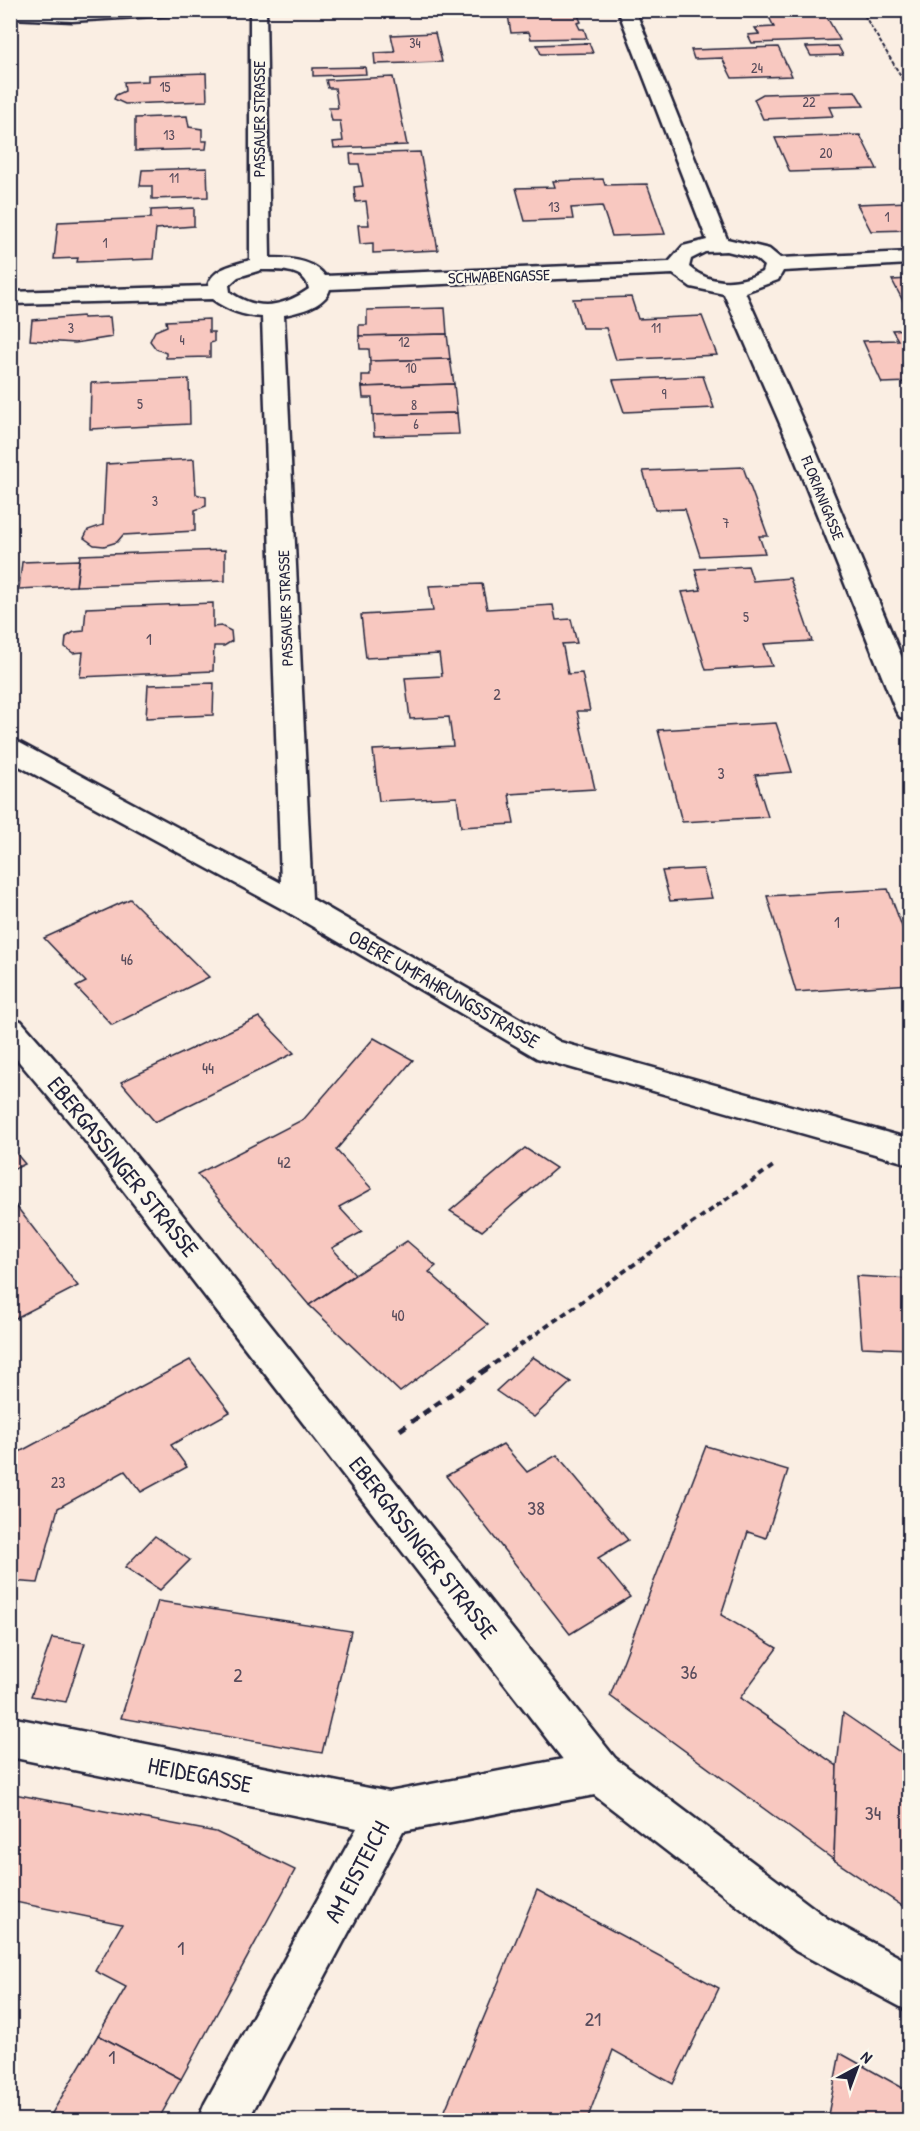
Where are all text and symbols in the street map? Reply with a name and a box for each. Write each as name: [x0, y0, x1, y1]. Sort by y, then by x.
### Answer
house number: 34: [409, 33, 421, 52]
house number: 24: [751, 58, 763, 77]
street label: PASSAUER STRASSE: [248, 61, 270, 177]
house number: 15: [159, 77, 171, 96]
house number: 22: [802, 92, 816, 111]
house number: 13: [163, 125, 175, 144]
house number: 20: [820, 143, 832, 162]
house number: 11: [169, 168, 179, 187]
house number: 13: [548, 197, 560, 216]
house number: 1: [884, 207, 890, 226]
house number: 1: [102, 233, 108, 252]
street label: SCHWABENGASSE: [448, 263, 550, 289]
house number: 3: [68, 318, 74, 337]
house number: 11: [651, 318, 661, 337]
house number: 4: [179, 330, 185, 349]
house number: 12: [398, 332, 410, 351]
house number: 10: [405, 358, 417, 377]
house number: 9: [661, 384, 667, 403]
house number: 5: [137, 394, 143, 413]
house number: 8: [411, 395, 417, 414]
house number: 6: [413, 414, 419, 433]
street label: FLORIANIGASSE: [796, 452, 850, 543]
house number: 3: [152, 491, 158, 510]
house number: 7: [723, 513, 730, 532]
street label: PASSAUER STRASSE: [272, 549, 298, 667]
house number: 5: [743, 607, 749, 626]
house number: 1: [146, 628, 152, 650]
house number: 2: [493, 683, 501, 705]
house number: 3: [717, 762, 725, 784]
house number: 1: [834, 911, 840, 933]
street label: OBERE UMFAHRUNGSSTRASSE: [344, 923, 545, 1054]
house number: 46: [121, 948, 133, 970]
house number: 44: [202, 1057, 214, 1079]
street label: EBERGASSINGER STRASSE: [41, 1069, 207, 1264]
house number: 42: [277, 1151, 291, 1173]
house number: 40: [391, 1304, 405, 1326]
street label: EBERGASSINGER STRASSE: [342, 1449, 506, 1646]
house number: 23: [51, 1471, 65, 1493]
house number: 38: [527, 1494, 545, 1521]
house number: 36: [681, 1658, 697, 1685]
house number: 2: [233, 1661, 243, 1688]
street label: HEIDEGASSE: [145, 1748, 255, 1800]
house number: 34: [865, 1799, 881, 1826]
street label: AM EISTEICH: [316, 1815, 396, 1928]
house number: 1: [177, 1934, 185, 1961]
house number: 21: [585, 2005, 601, 2032]
north arrow: [827, 2038, 887, 2098]
house number: 1: [108, 2043, 116, 2070]
text: N: [856, 2046, 878, 2068]

